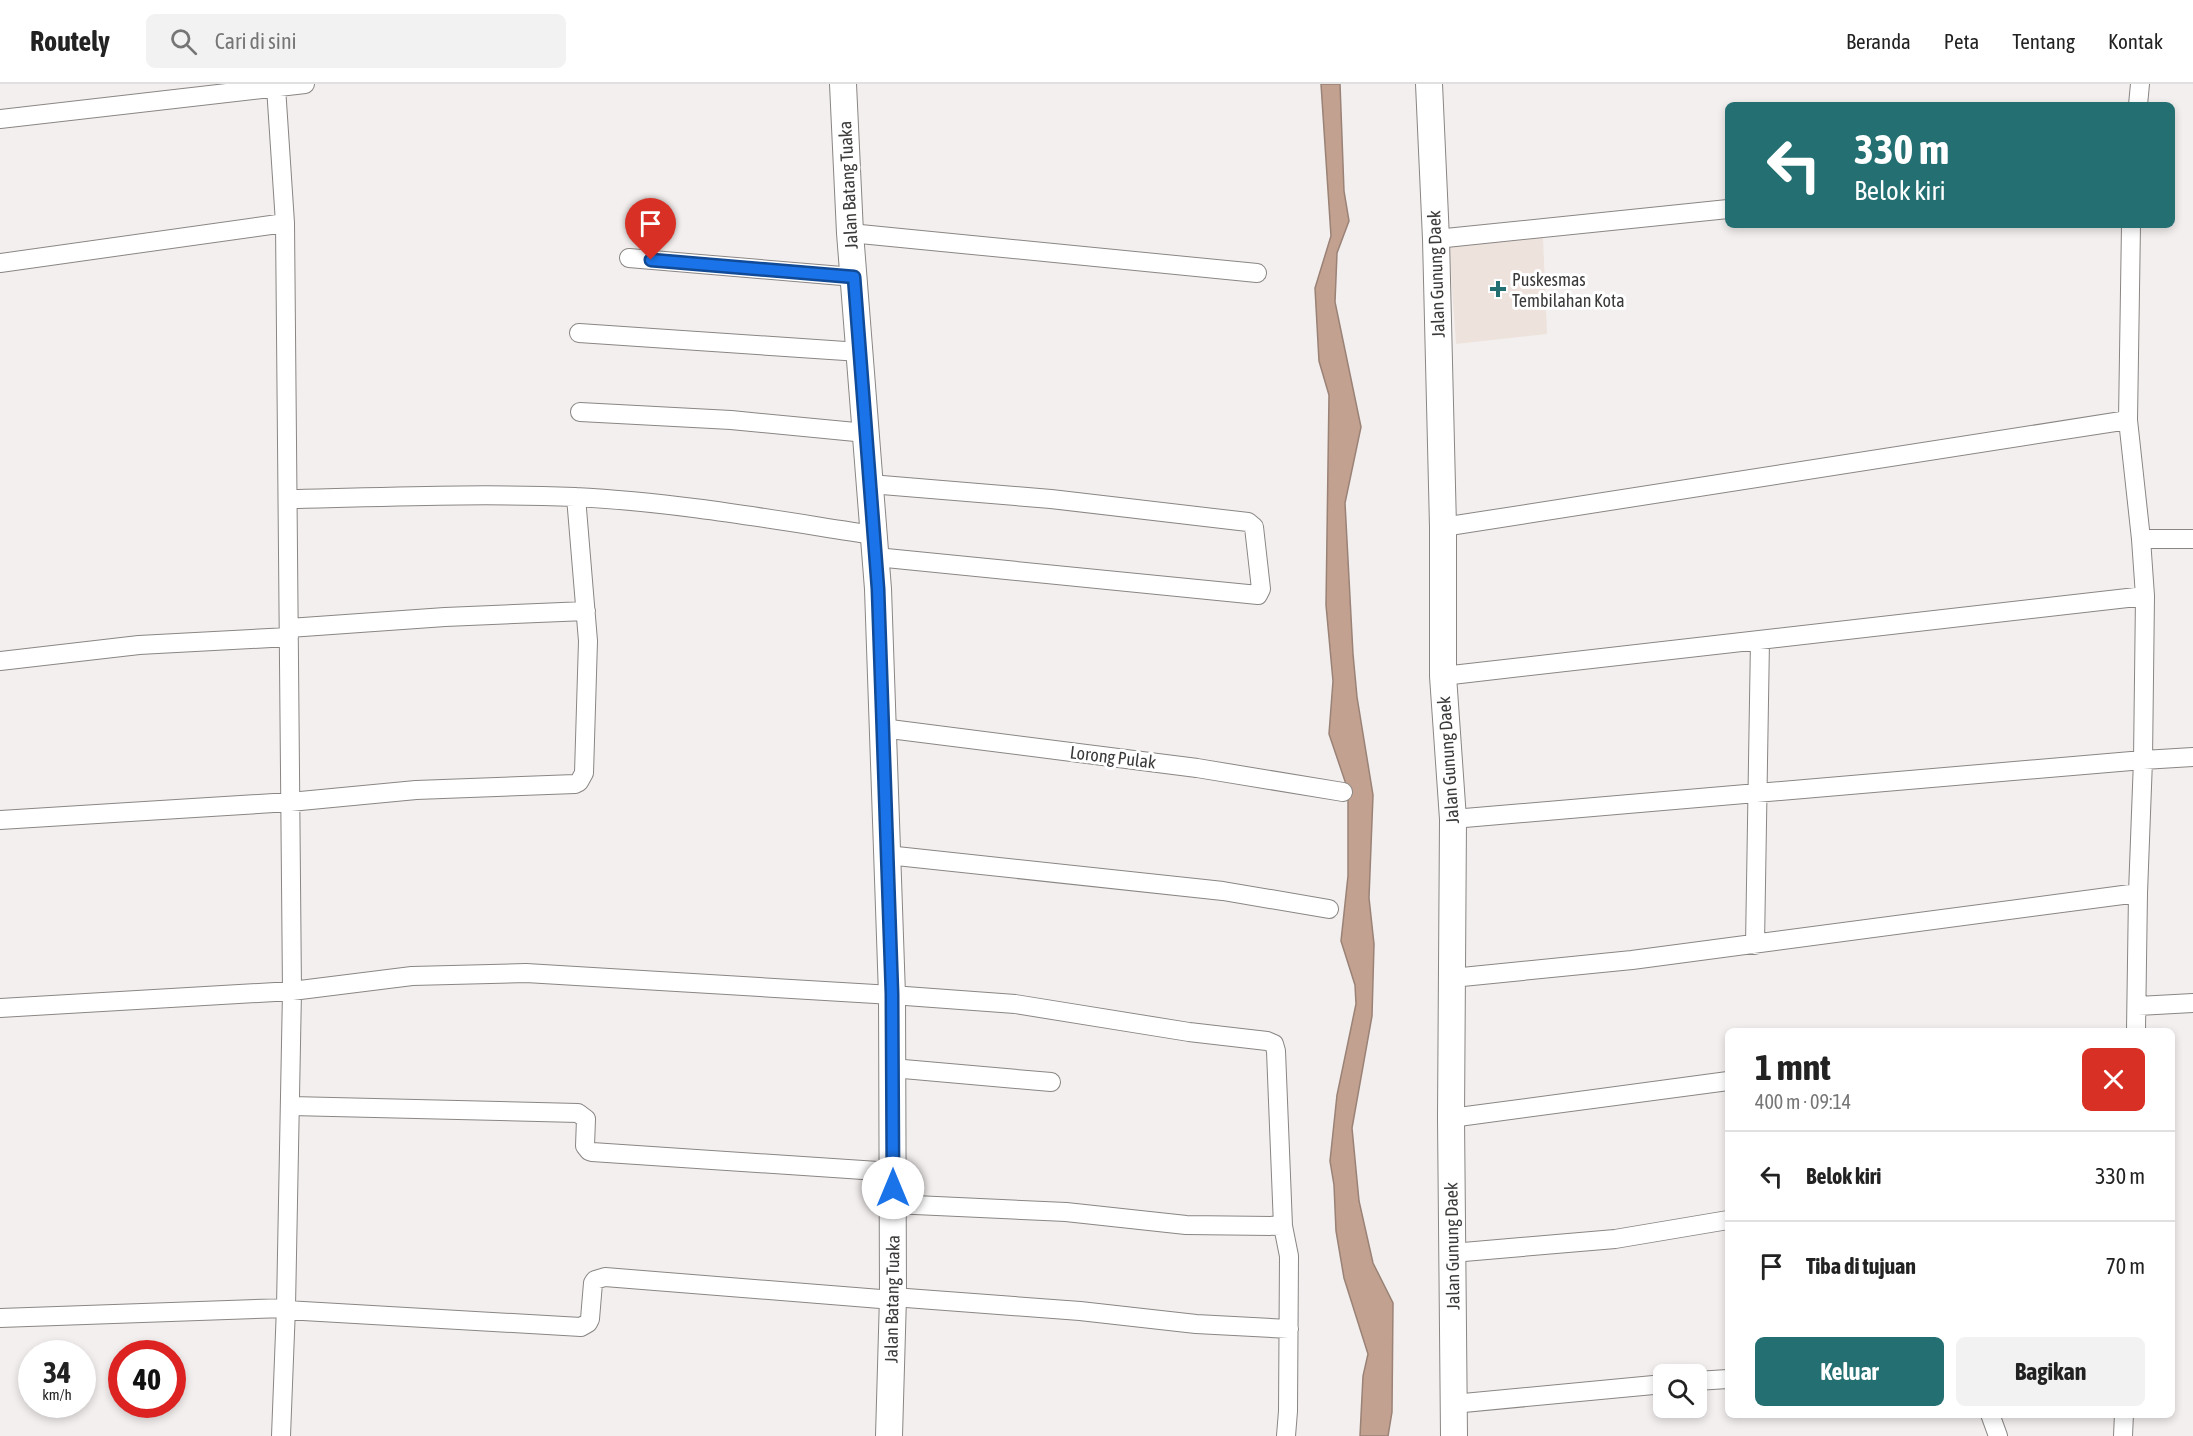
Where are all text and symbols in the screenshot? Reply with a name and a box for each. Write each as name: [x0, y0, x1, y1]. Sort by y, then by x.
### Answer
search box: [146, 14, 566, 68]
text: Routely: [30, 25, 110, 57]
icon: search: [167, 25, 200, 58]
text: Cari di sini: [215, 28, 297, 54]
text: Beranda: [1846, 29, 1911, 53]
text: Peta: [1944, 29, 1979, 53]
text: Tentang: [2012, 29, 2075, 53]
text: Kontak: [2108, 29, 2163, 53]
street label: Jalan Batang Tuaka: [834, 120, 862, 250]
text: 330 m: [1854, 125, 1949, 173]
icon: left: [1755, 126, 1833, 204]
text: Belok kiri: [1854, 175, 1946, 206]
pin: [625, 198, 676, 260]
icon: arrive: [634, 207, 667, 240]
street label: Jalan Gunung Daek: [1423, 210, 1449, 338]
place label: Puskesmas Tembilahan Kota: [1512, 269, 1625, 311]
marker: Puskesmas Tembilahan Kota: [1489, 280, 1507, 298]
street label: Jalan Gunung Daek: [1433, 696, 1463, 824]
street label: Lorong Pulak: [1069, 741, 1157, 773]
text: 1 mnt: [1755, 1046, 1831, 1088]
button: close: [2082, 1048, 2145, 1111]
text: 400 m · 09:14: [1755, 1090, 1851, 1113]
position arrow: [861, 1156, 925, 1220]
icon: left: [1755, 1160, 1788, 1193]
text: Belok kiri: [1806, 1163, 1881, 1189]
text: 330 m: [2095, 1163, 2145, 1189]
street label: Jalan Gunung Daek: [1440, 1182, 1464, 1310]
street label: Jalan Batang Tuaka: [880, 1235, 904, 1363]
icon: arrive: [1755, 1250, 1788, 1283]
text: Tiba di tujuan: [1806, 1253, 1916, 1279]
text: 70 m: [2105, 1253, 2145, 1279]
button: Keluar: [1755, 1337, 1944, 1406]
button: Bagikan: [1956, 1337, 2145, 1406]
speed limit sign: 40: [108, 1340, 186, 1418]
text: 34: [43, 1355, 71, 1389]
map controls: [1653, 1364, 1707, 1418]
button: search: [1653, 1364, 1707, 1418]
text: km/h: [42, 1386, 72, 1403]

